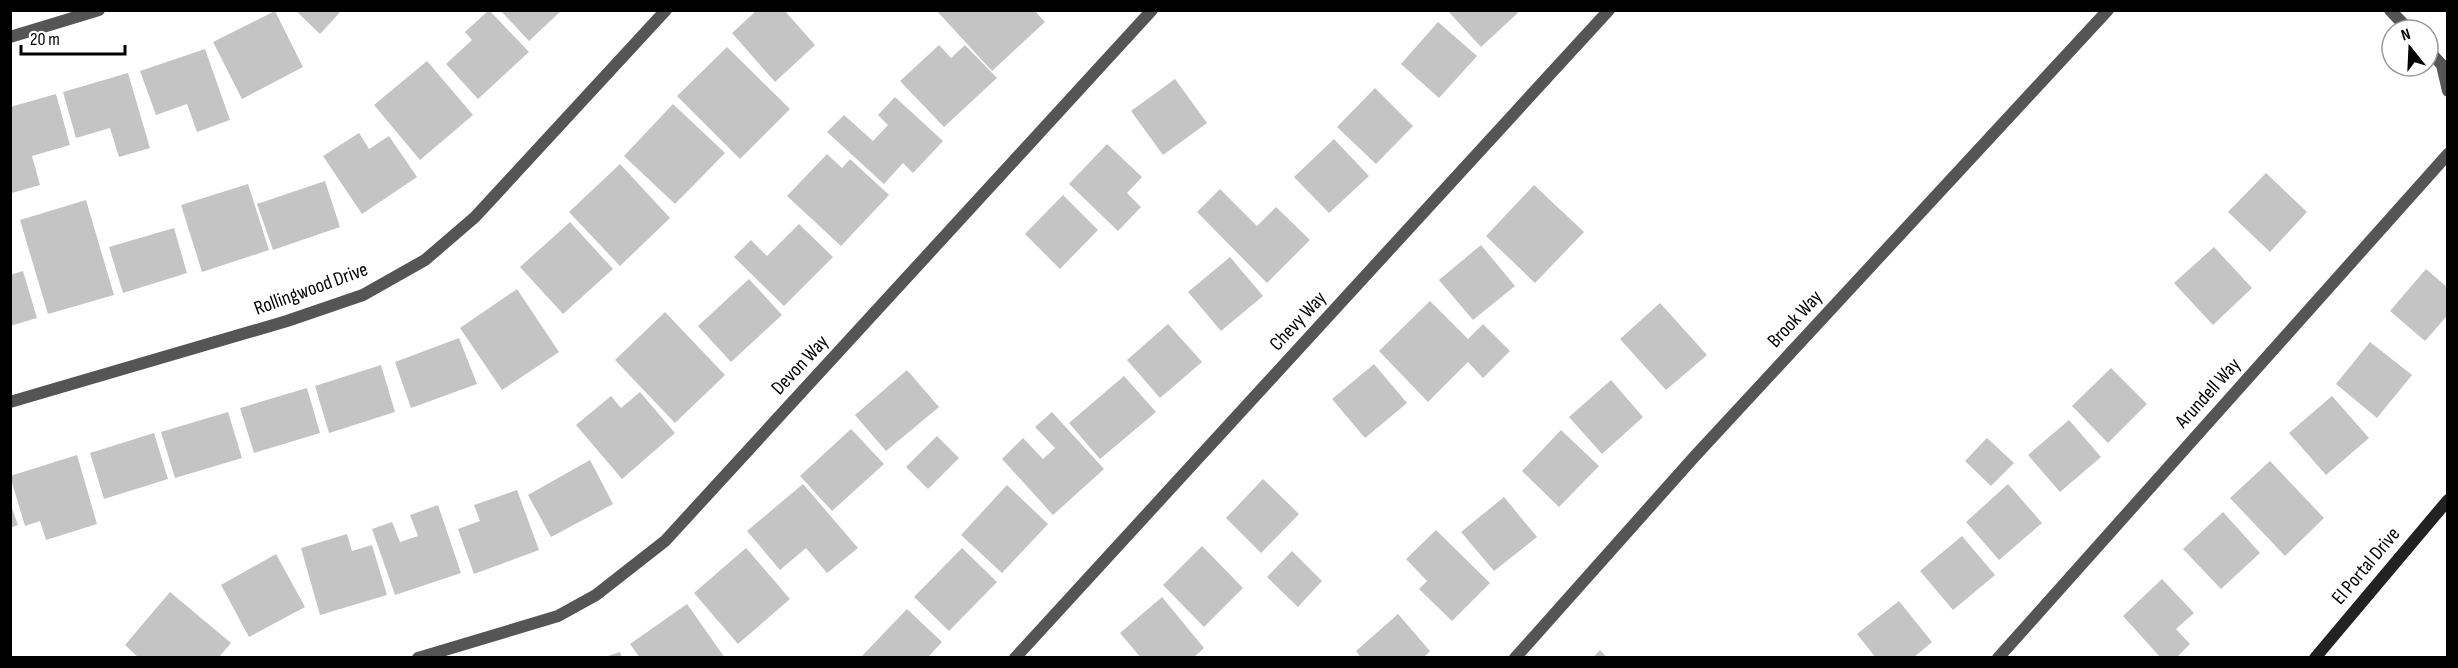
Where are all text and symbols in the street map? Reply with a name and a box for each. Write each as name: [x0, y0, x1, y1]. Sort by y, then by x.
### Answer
scale bar: [21, 18, 124, 56]
north arrow: [2380, 18, 2440, 78]
text: N: [2399, 25, 2413, 46]
text: 20 m: [30, 29, 60, 50]
street label: Rollingwood Drive: [251, 257, 371, 321]
street label: Brook Way: [1763, 285, 1828, 353]
street label: Chevy Way: [1264, 286, 1332, 356]
street label: Devon Way: [766, 330, 834, 400]
street label: Arundell Way: [2170, 353, 2246, 434]
street label: El Portal Drive: [2327, 523, 2405, 609]

